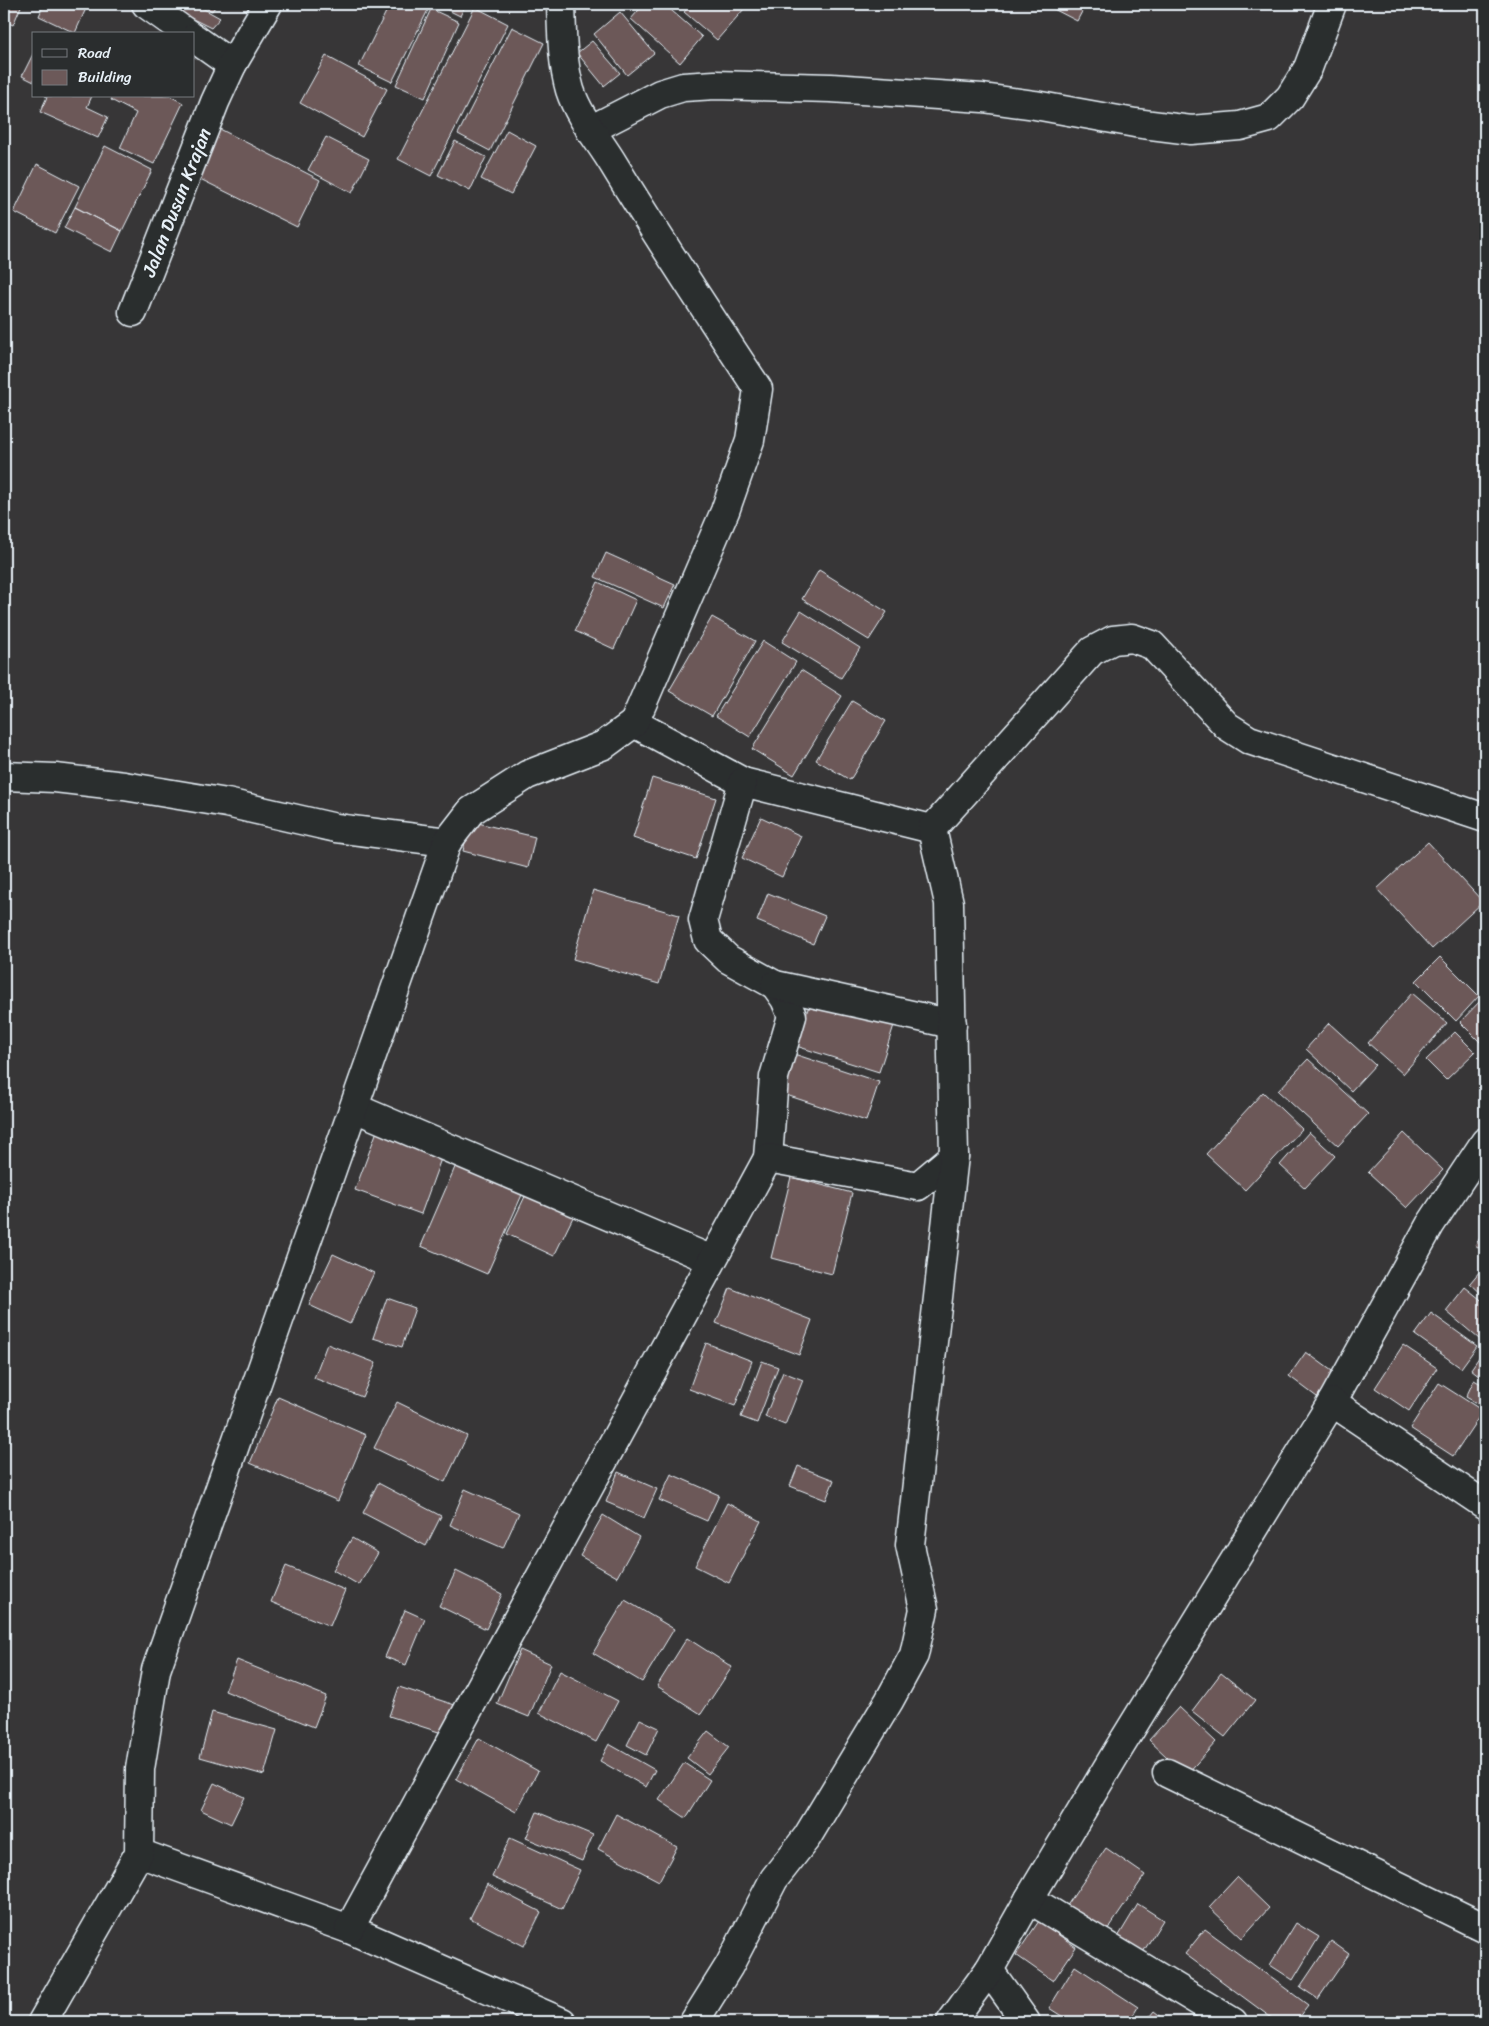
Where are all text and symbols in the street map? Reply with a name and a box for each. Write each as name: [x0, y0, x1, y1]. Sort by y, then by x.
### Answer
legend: [32, 32, 195, 98]
text: Road: [78, 40, 111, 66]
text: Building: [78, 64, 132, 90]
street label: Jalan Dusun Krajan: [132, 123, 220, 283]

